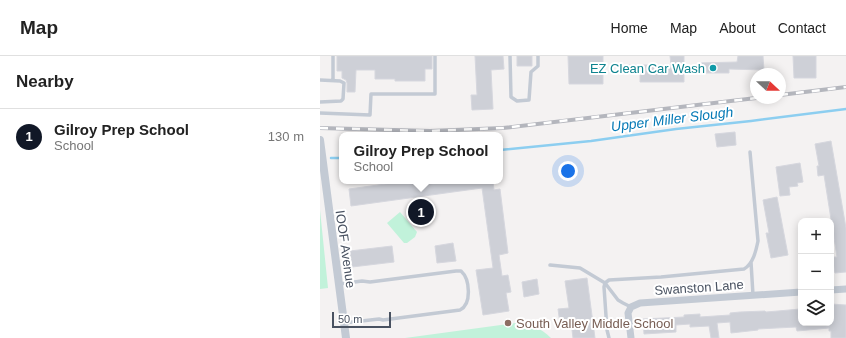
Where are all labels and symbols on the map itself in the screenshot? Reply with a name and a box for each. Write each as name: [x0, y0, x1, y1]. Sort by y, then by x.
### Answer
place label: EZ Clean Car Wash: [590, 61, 705, 76]
marker: EZ Clean Car Wash: [708, 63, 718, 73]
north arrow: [750, 68, 786, 104]
water label: Upper Miller Slough: [610, 104, 734, 134]
your location: [558, 161, 578, 181]
pin: 1: [408, 197, 434, 227]
street label: IOOF Avenue: [333, 209, 358, 289]
street label: Swanston Lane: [654, 277, 744, 298]
scale bar: [332, 310, 391, 329]
place label: South Valley Middle School: [516, 316, 673, 331]
marker: South Valley Middle School: [503, 318, 513, 328]

